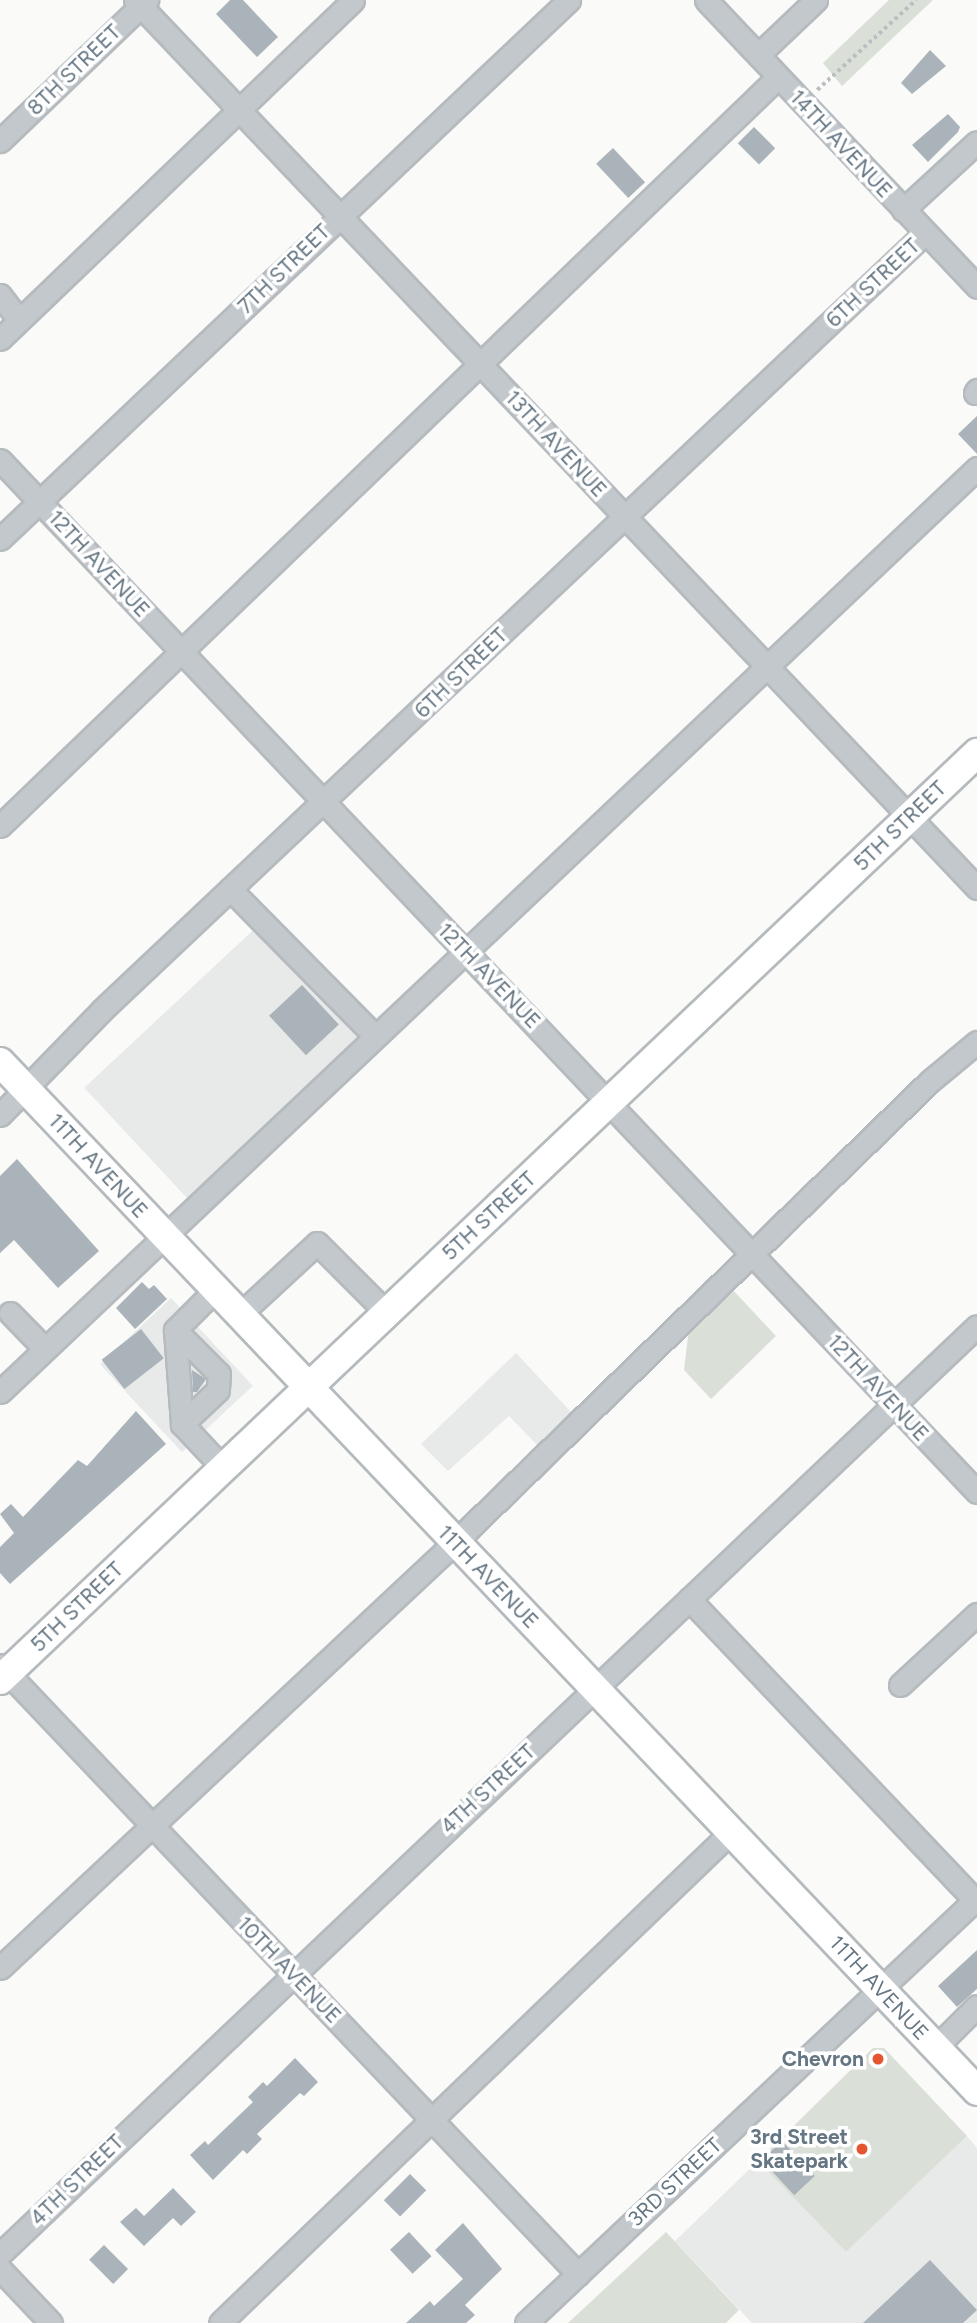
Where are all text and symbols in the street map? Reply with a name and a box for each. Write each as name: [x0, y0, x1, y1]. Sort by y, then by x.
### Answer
street label: 8TH STREET: [22, 19, 126, 121]
street label: 14TH AVENUE: [785, 85, 897, 203]
street label: 7TH STREET: [233, 219, 335, 319]
street label: 6TH STREET: [821, 233, 925, 333]
street label: 13TH AVENUE: [500, 386, 612, 502]
street label: 12TH AVENUE: [43, 505, 155, 623]
street label: 6TH STREET: [410, 623, 512, 723]
street label: 5TH STREET: [849, 776, 951, 876]
street label: 12TH AVENUE: [432, 918, 546, 1034]
street label: 11TH AVENUE: [43, 1109, 153, 1223]
street label: 5TH STREET: [437, 1166, 541, 1266]
street label: 12TH AVENUE: [822, 1329, 934, 1447]
street label: 11TH AVENUE: [432, 1520, 544, 1634]
street label: 5TH STREET: [26, 1557, 128, 1657]
street label: 4TH STREET: [436, 1739, 540, 1839]
street label: 10TH AVENUE: [232, 1911, 346, 2029]
street label: 11TH AVENUE: [824, 1931, 934, 2045]
place label: Chevron: [782, 2046, 864, 2072]
marker: Chevron: [870, 2051, 886, 2067]
place label: 3rd Street Skatepark: [750, 2124, 848, 2174]
street label: 4TH STREET: [25, 2129, 129, 2231]
street label: 3RD STREET: [623, 2132, 727, 2232]
marker: 3rd Street Skatepark: [854, 2141, 870, 2157]

